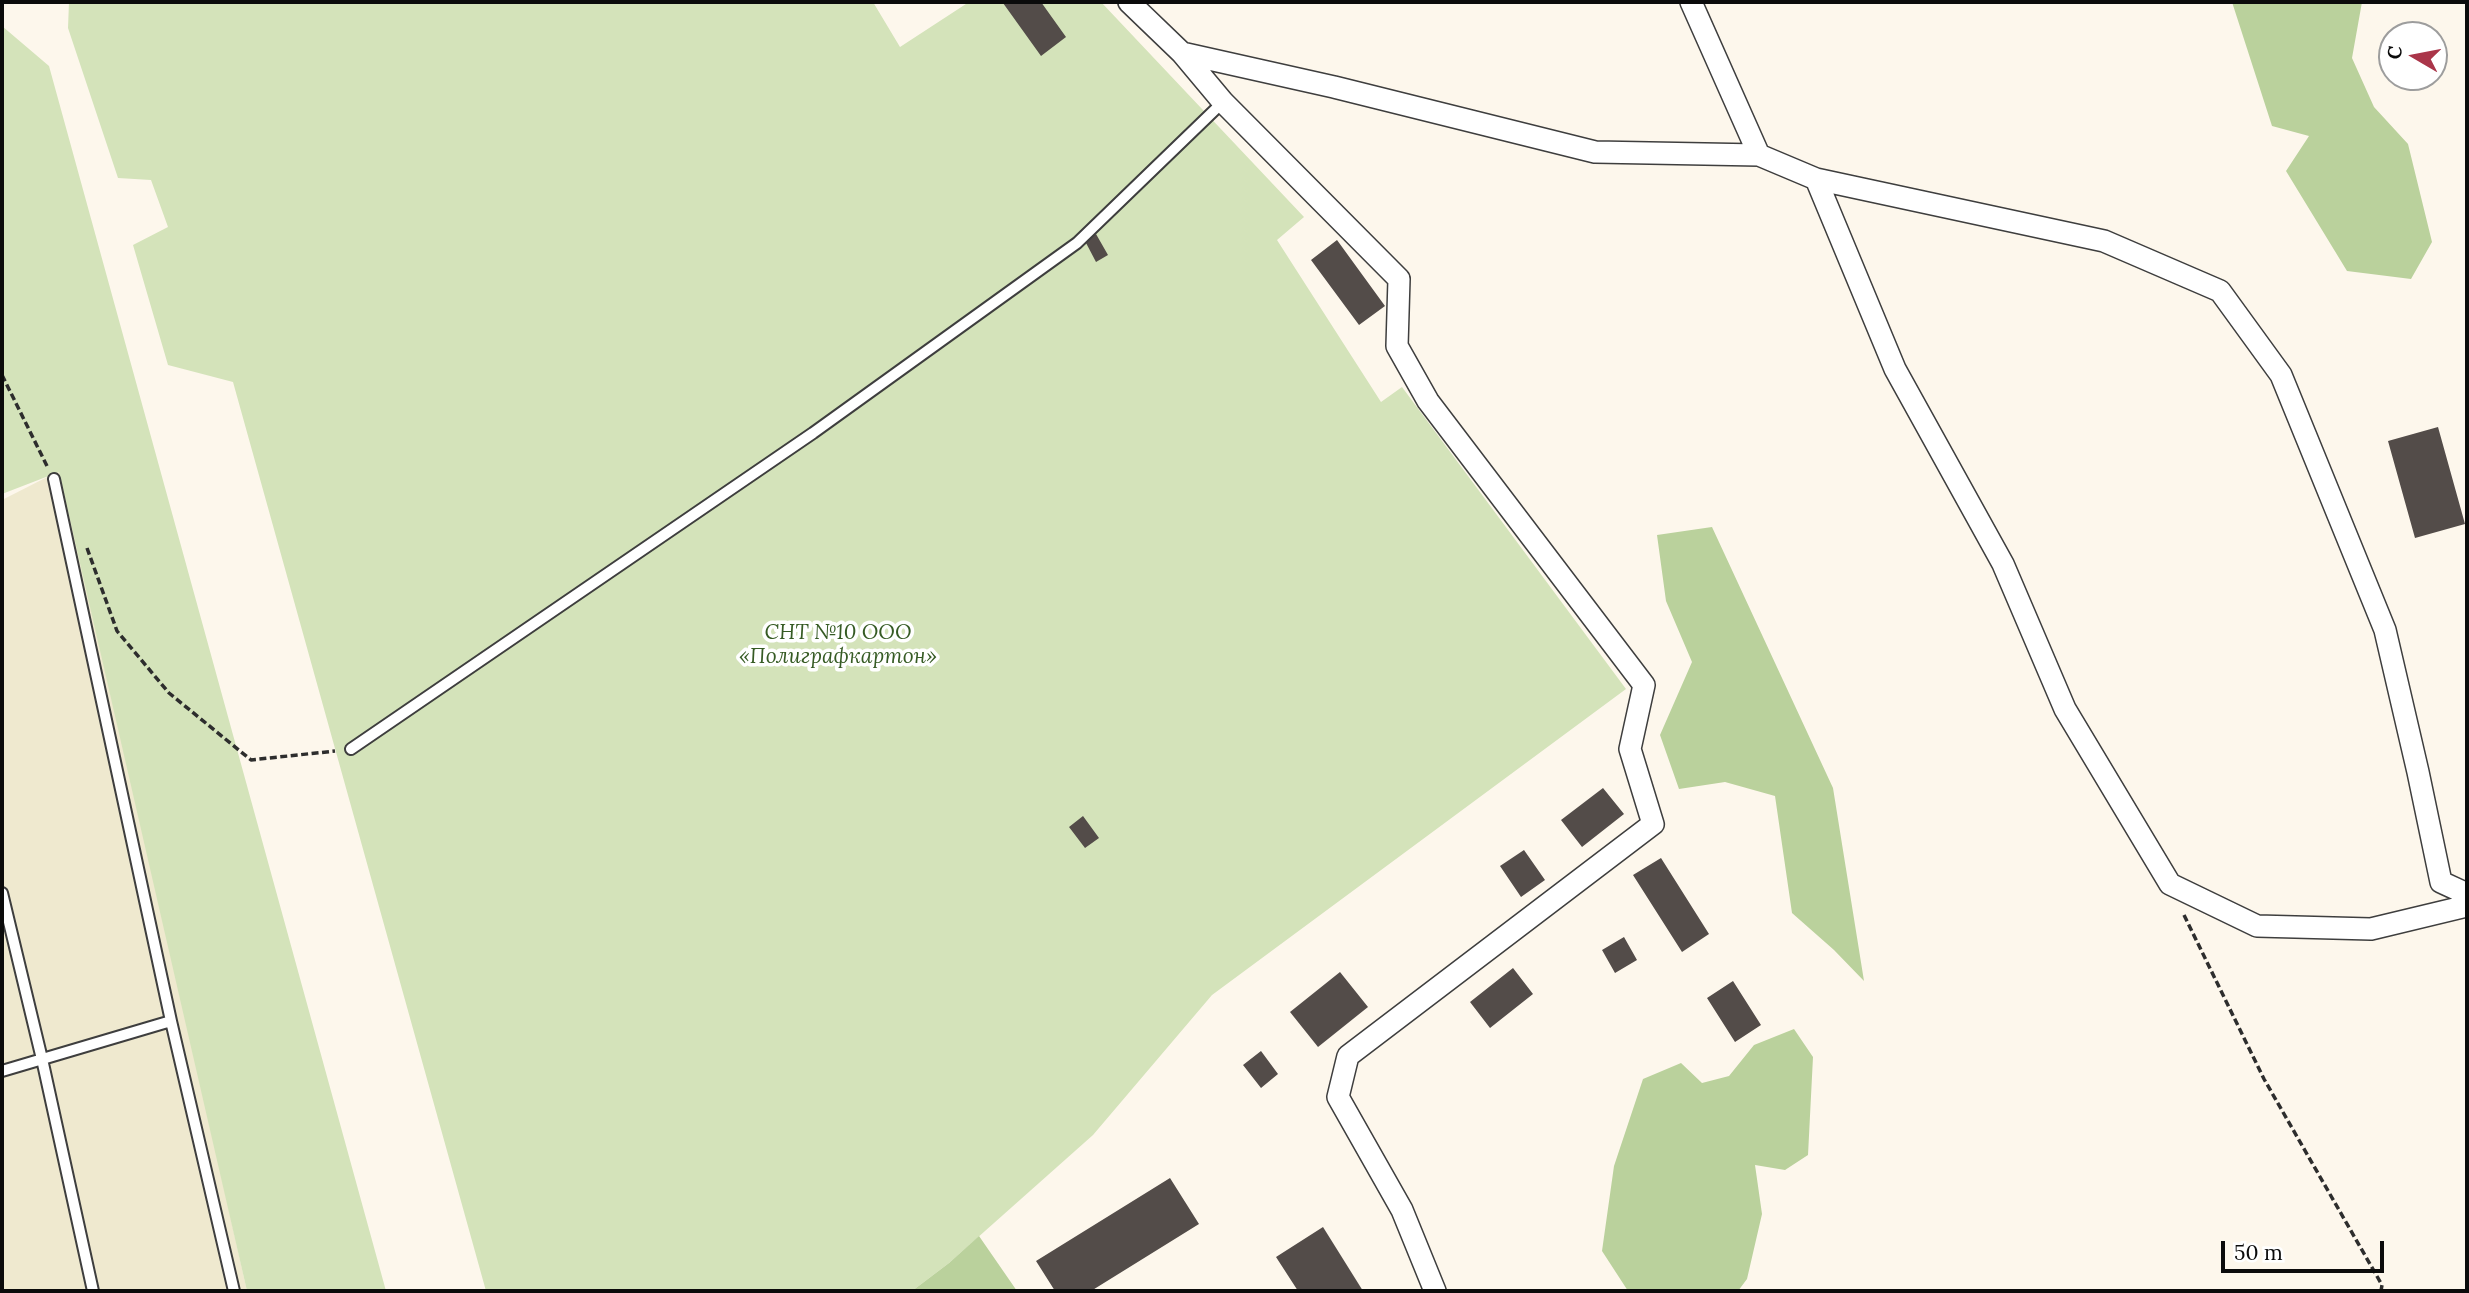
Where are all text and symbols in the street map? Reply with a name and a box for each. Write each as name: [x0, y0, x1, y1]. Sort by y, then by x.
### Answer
north arrow: [2378, 21, 2448, 91]
text: С: [2381, 44, 2407, 61]
park label: СНТ №10 ООО «Полиграфкартон»: [739, 620, 937, 670]
scale bar: [2224, 1226, 2387, 1270]
text: 50 m: [2234, 1239, 2283, 1266]

